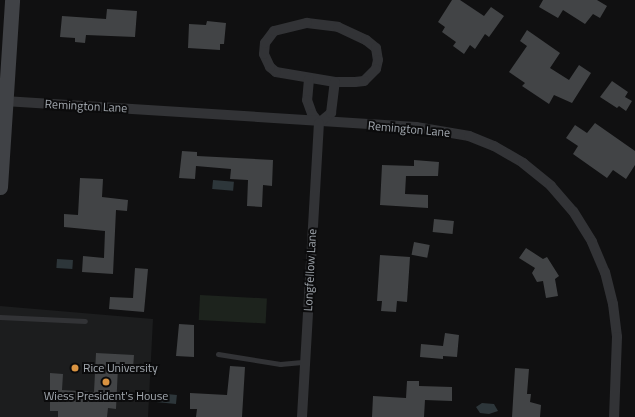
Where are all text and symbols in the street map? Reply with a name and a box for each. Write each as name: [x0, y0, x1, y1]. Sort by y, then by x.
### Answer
street label: Remington Lane: [44, 97, 128, 115]
street label: Remington Lane: [367, 118, 451, 140]
street label: Longfellow Lane: [301, 228, 319, 312]
place label: Rice University: [83, 361, 158, 375]
marker: Rice University: [70, 363, 80, 373]
marker: Wiess President's House: [101, 377, 111, 387]
place label: Wiess President's House: [44, 389, 168, 403]

